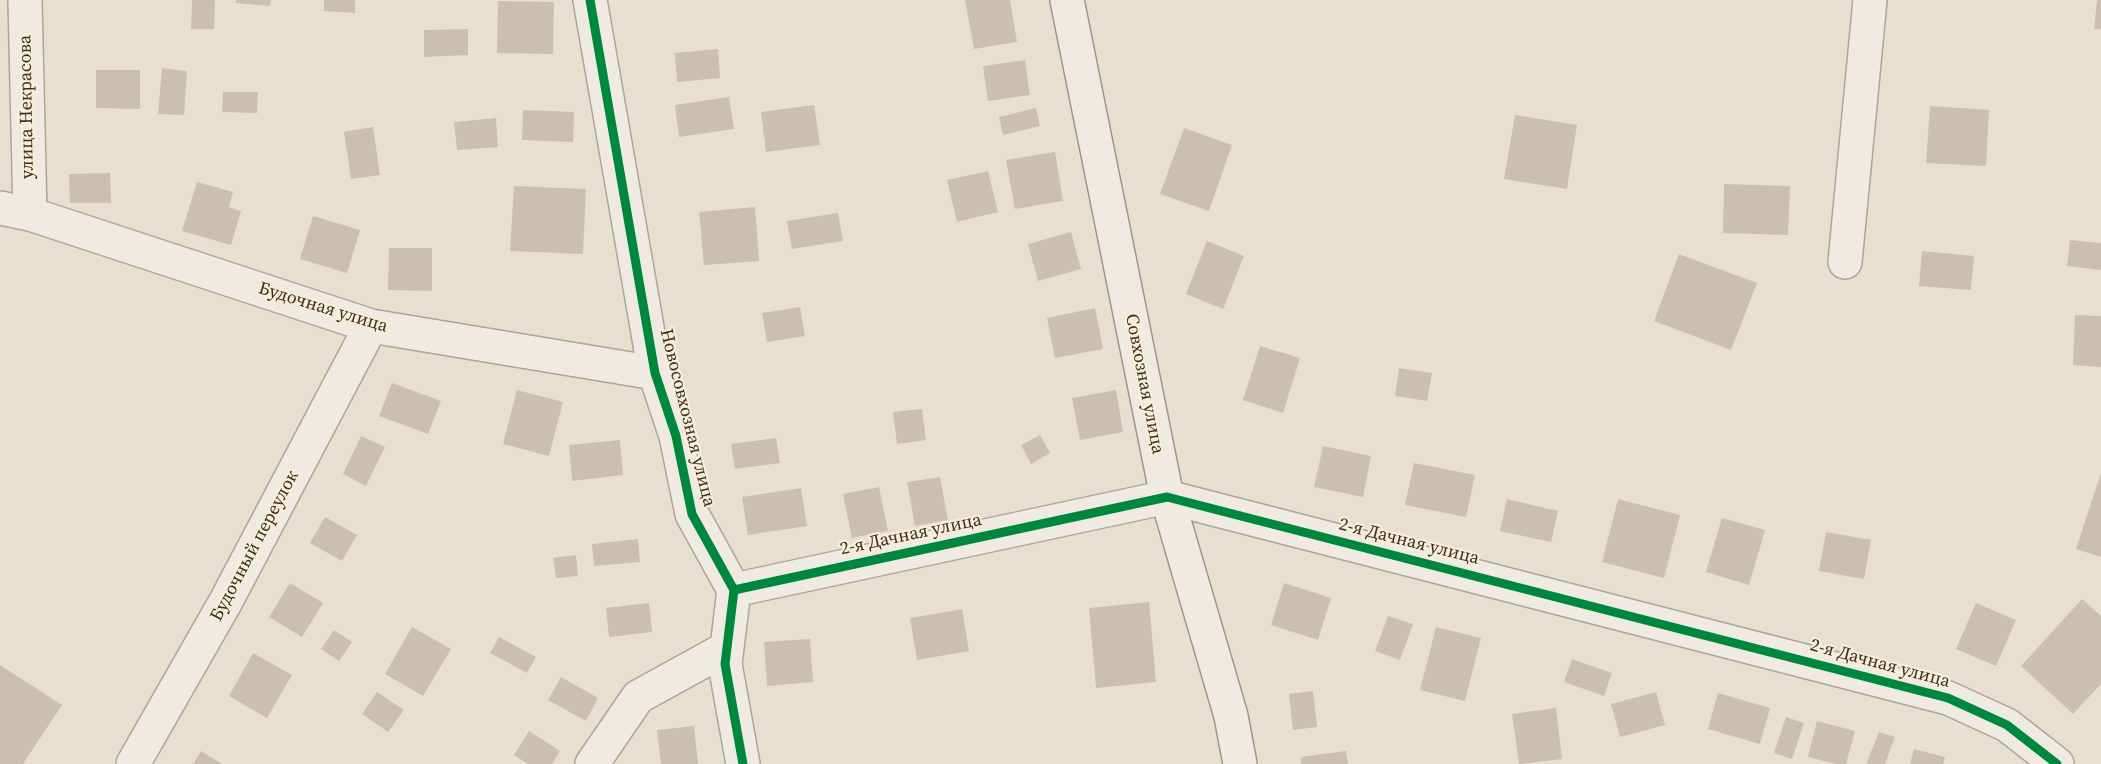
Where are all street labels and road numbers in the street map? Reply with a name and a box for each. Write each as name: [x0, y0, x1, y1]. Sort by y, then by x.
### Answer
street label: улица Некрасова: [15, 35, 39, 179]
street label: Будочная улица: [256, 278, 390, 338]
street label: Совхозная улица: [1120, 312, 1168, 456]
street label: Новосовхозная улица: [654, 327, 720, 509]
street label: Будочный переулок: [206, 467, 304, 625]
street label: 2-я Дачная улица: [838, 509, 984, 561]
street label: 2-я Дачная улица: [1337, 514, 1481, 570]
street label: 2-я Дачная улица: [1808, 635, 1952, 693]

